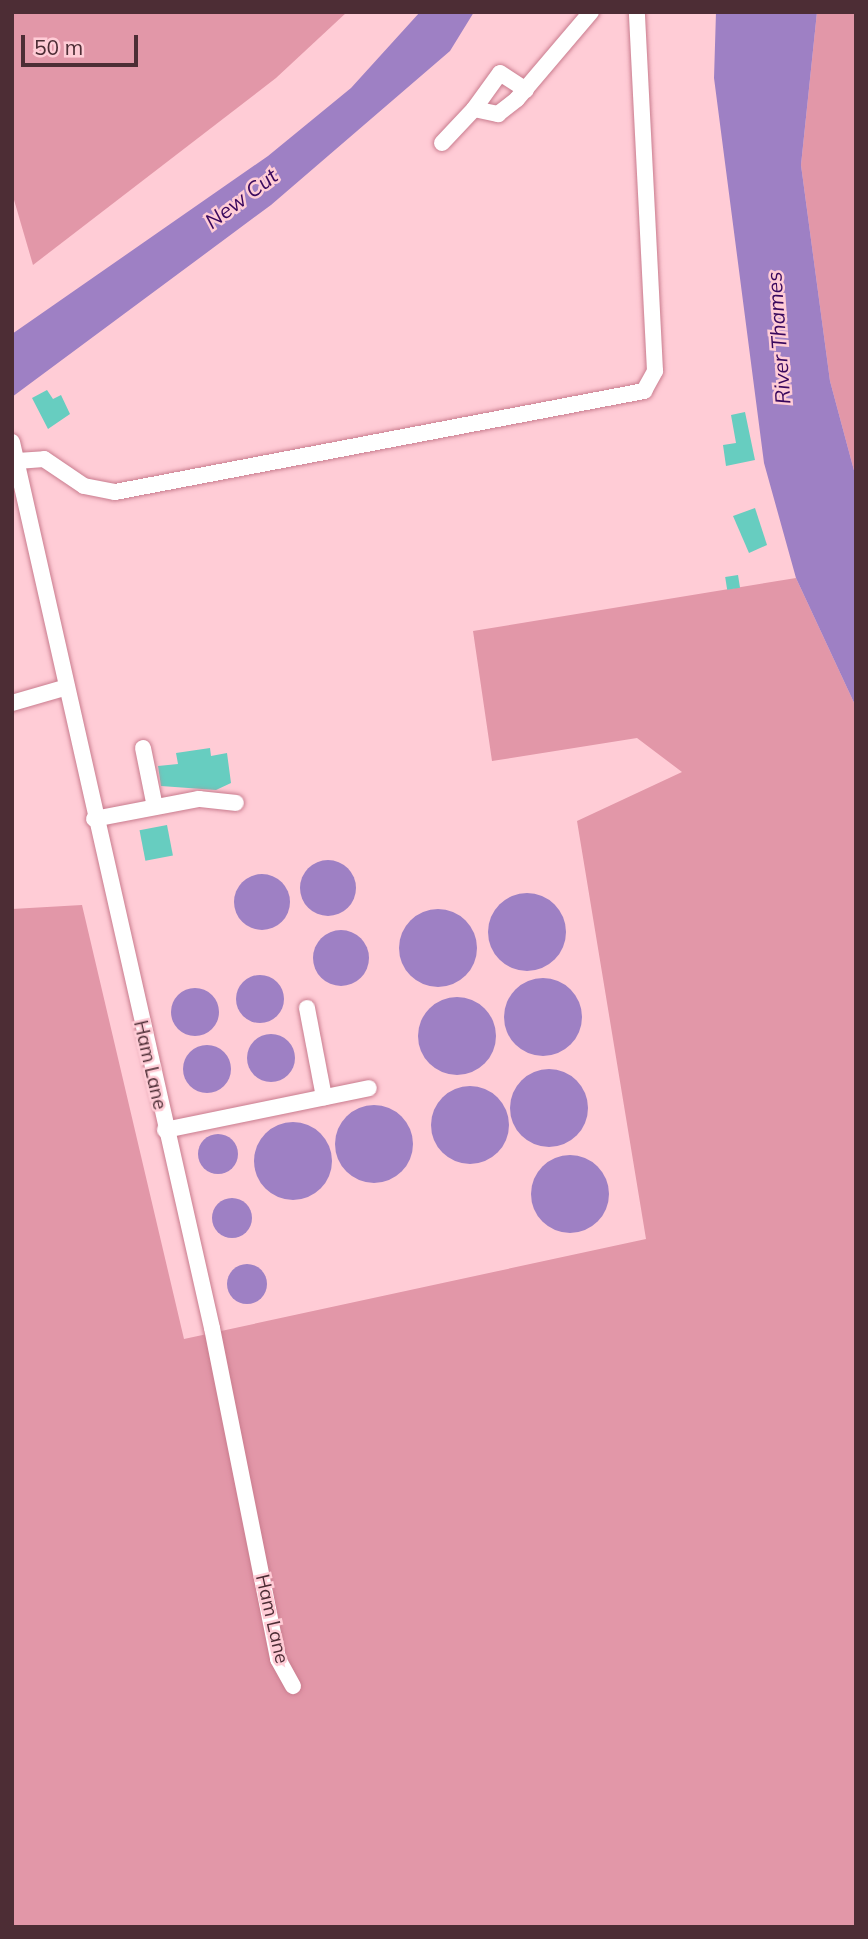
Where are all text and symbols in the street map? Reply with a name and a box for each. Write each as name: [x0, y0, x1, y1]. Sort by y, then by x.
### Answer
scale bar: [24, 21, 142, 65]
text: 50 m: [34, 34, 83, 60]
water label: New Cut: [200, 163, 282, 233]
water label: River Thames: [761, 271, 795, 405]
street label: Ham Lane: [129, 1018, 171, 1112]
street label: Ham Lane: [251, 1572, 293, 1666]

